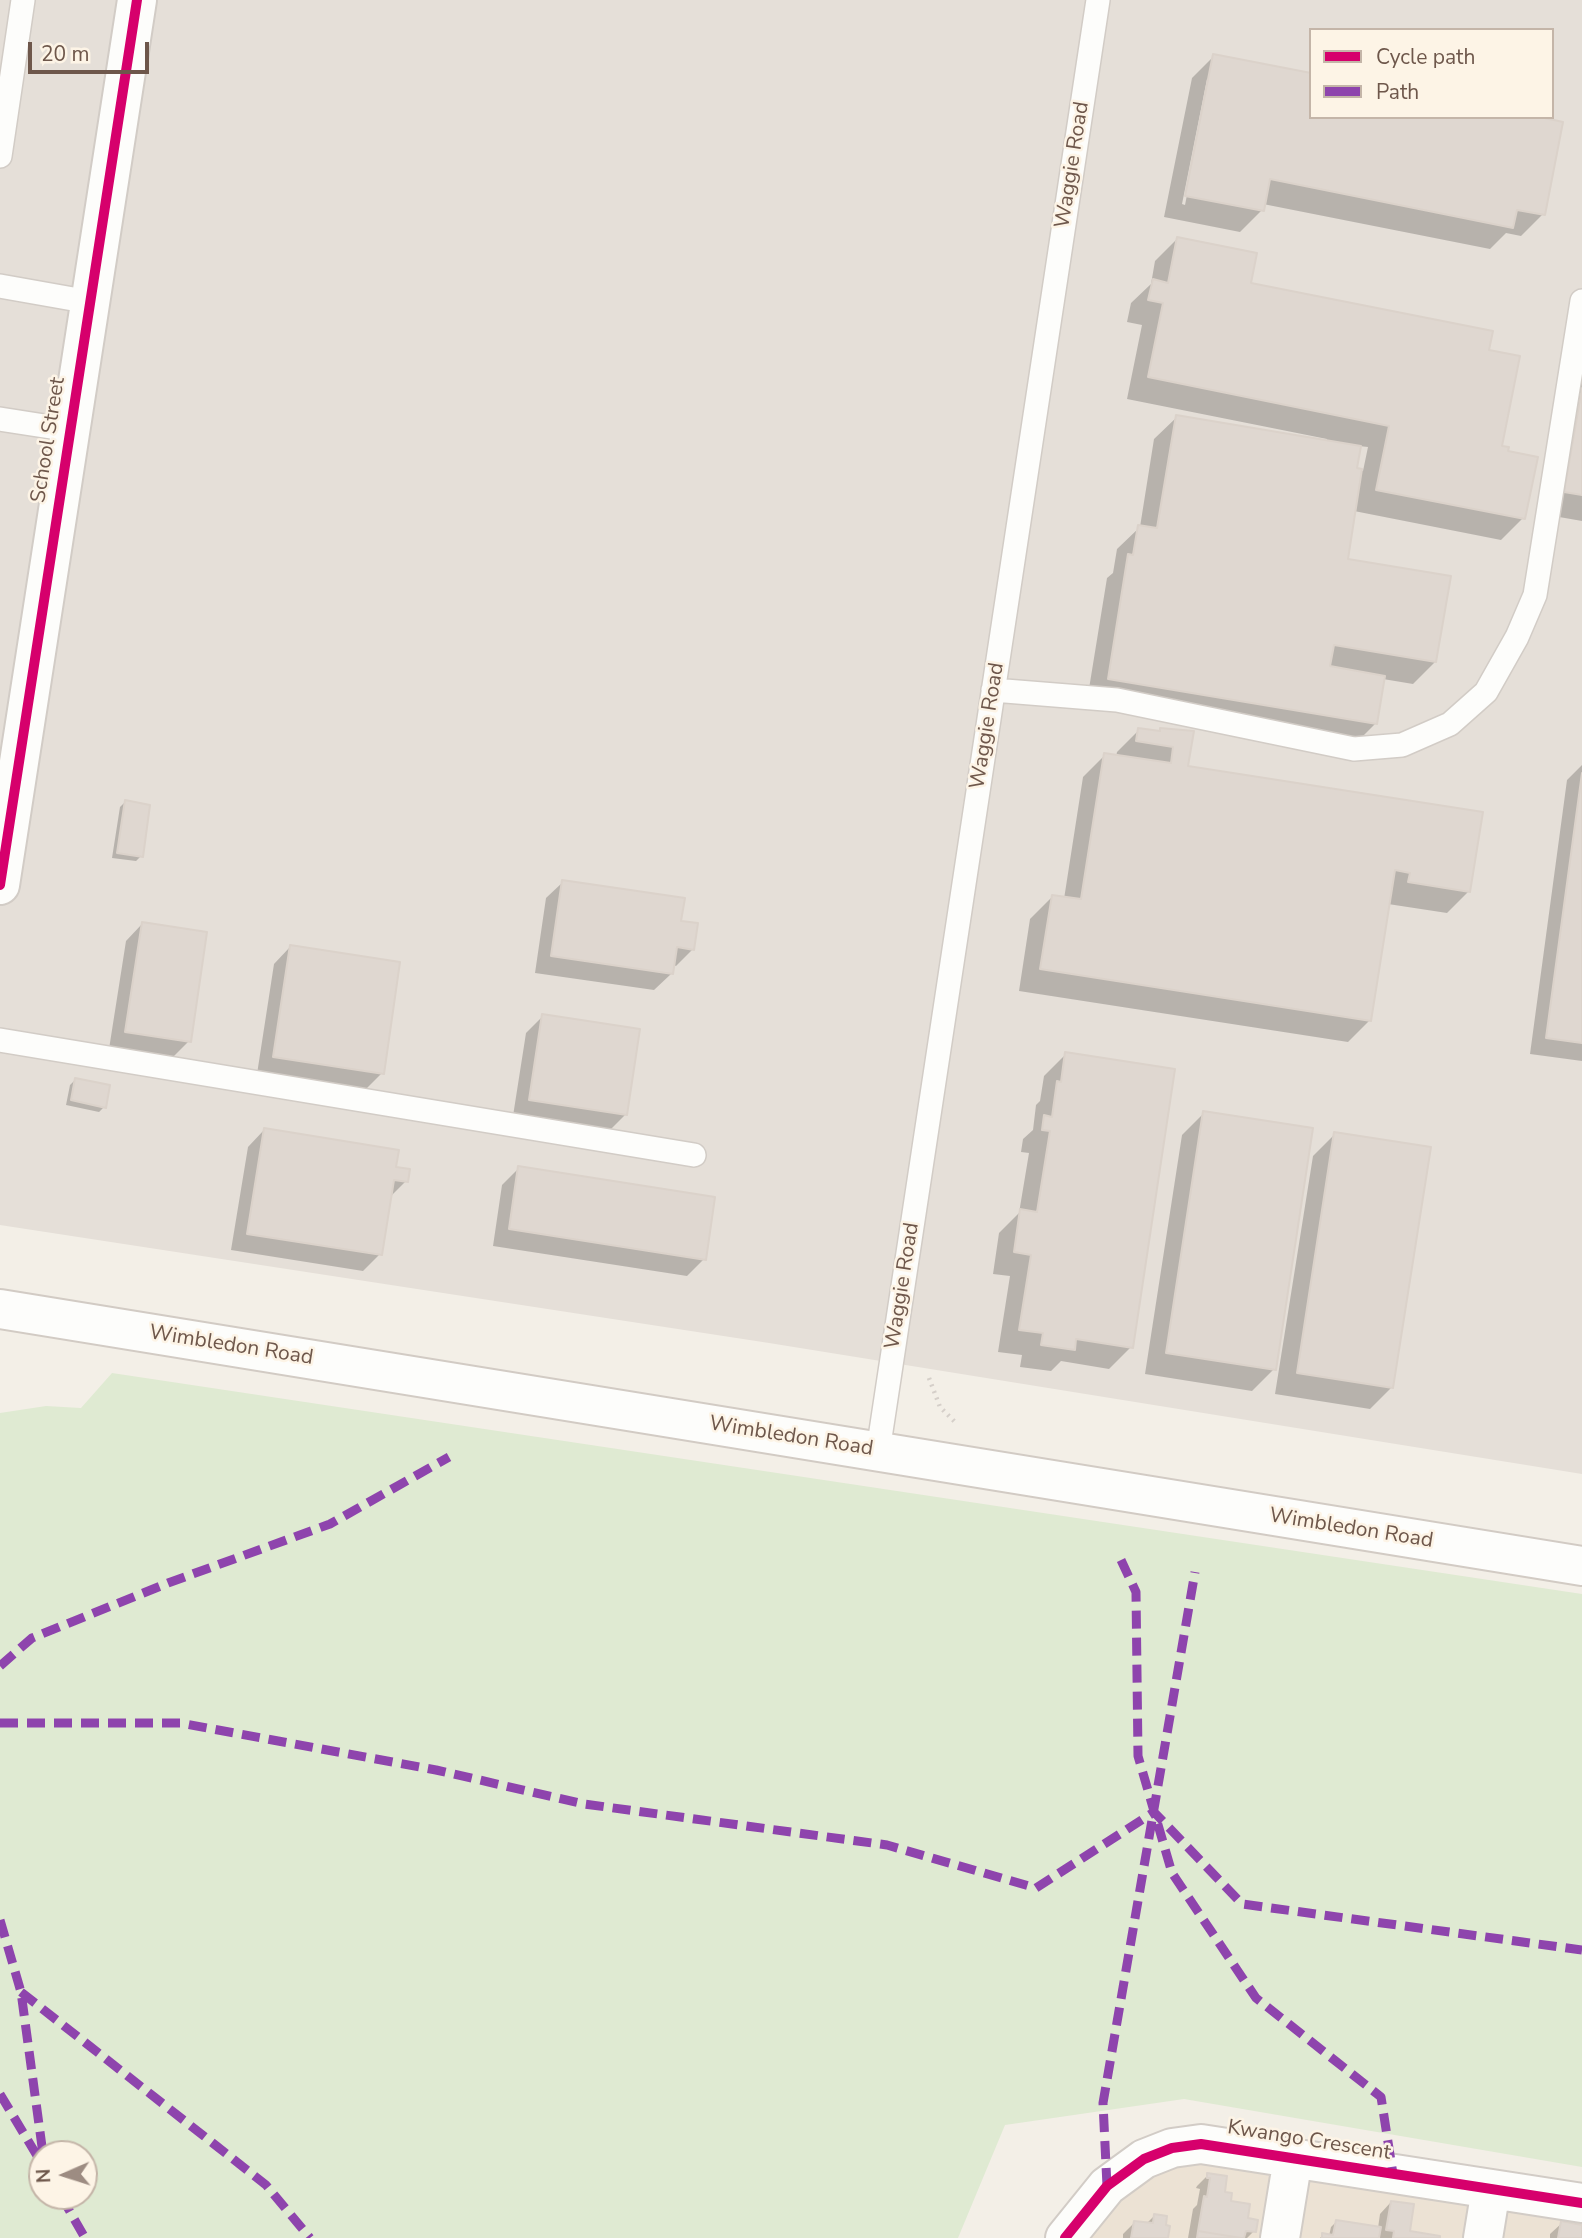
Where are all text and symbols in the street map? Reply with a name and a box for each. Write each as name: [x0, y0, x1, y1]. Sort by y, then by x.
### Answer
scale bar: [32, 28, 152, 72]
legend: [1309, 28, 1554, 119]
text: 20 m: [41, 40, 90, 68]
text: Cycle path: [1376, 43, 1475, 71]
text: Path: [1376, 78, 1419, 106]
street label: Waggie Road: [1051, 100, 1095, 230]
street label: School Street: [27, 375, 71, 505]
street label: Waggie Road: [966, 661, 1010, 791]
street label: Waggie Road: [881, 1221, 925, 1351]
street label: Wimbledon Road: [147, 1321, 315, 1371]
street label: Wimbledon Road: [707, 1412, 875, 1462]
street label: Wimbledon Road: [1267, 1504, 1435, 1554]
street label: Kwango Crescent: [1225, 2116, 1393, 2166]
north arrow: [28, 2140, 98, 2210]
text: N: [31, 2168, 57, 2184]

